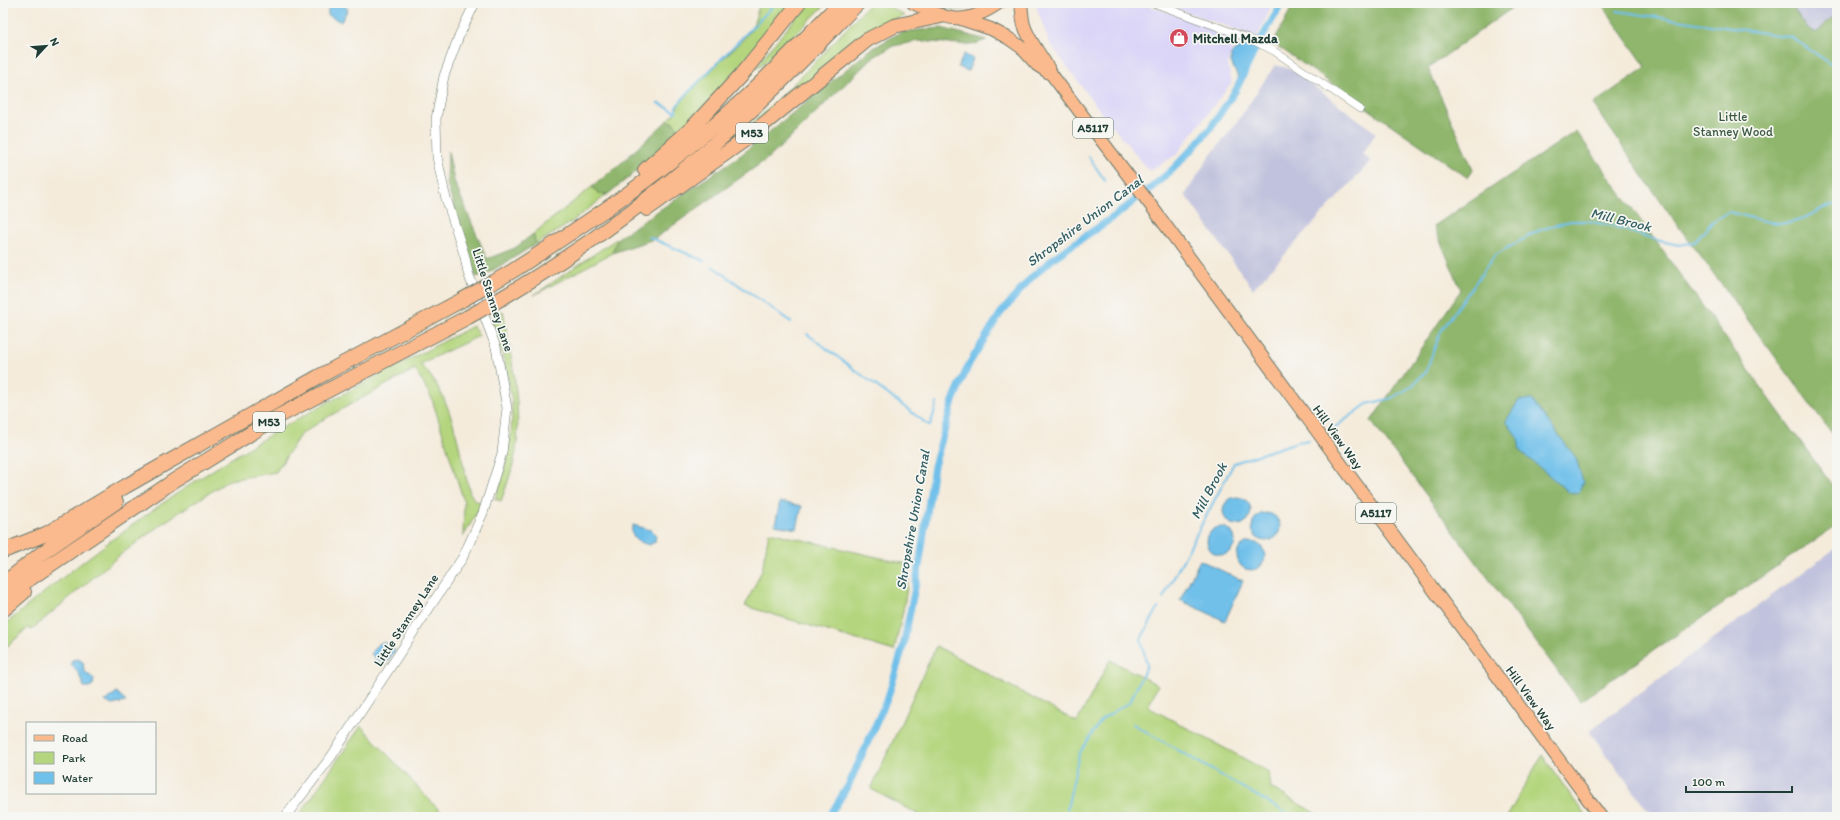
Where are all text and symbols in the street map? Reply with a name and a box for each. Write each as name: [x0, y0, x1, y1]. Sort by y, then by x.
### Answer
north arrow: [26, 26, 66, 66]
shop icon: Mitchell Mazda: [1168, 27, 1190, 49]
place label: Mitchell Mazda: [1193, 31, 1278, 46]
text: N: [47, 36, 62, 48]
park label: Little Stanney Wood: [1693, 109, 1773, 139]
road number: A5117: [1073, 118, 1113, 138]
road number: M53: [736, 123, 768, 143]
water label: Shropshire Union Canal: [1023, 171, 1148, 270]
water label: Mill Brook: [1589, 204, 1654, 236]
street label: Little Stanney Lane: [469, 247, 517, 353]
street label: Hill View Way: [1310, 402, 1366, 472]
road number: M53: [253, 412, 285, 432]
water label: Shropshire Union Canal: [892, 448, 934, 591]
water label: Mill Brook: [1187, 459, 1231, 522]
road number: A5117: [1356, 503, 1396, 523]
street label: Little Stanney Lane: [370, 571, 442, 669]
street label: Hill View Way: [1503, 663, 1559, 733]
legend: [26, 722, 156, 794]
text: Road: [62, 731, 88, 745]
text: Park: [62, 751, 86, 765]
scale bar: [1686, 768, 1792, 794]
text: Water: [62, 771, 93, 785]
text: 100 m: [1692, 775, 1725, 789]

